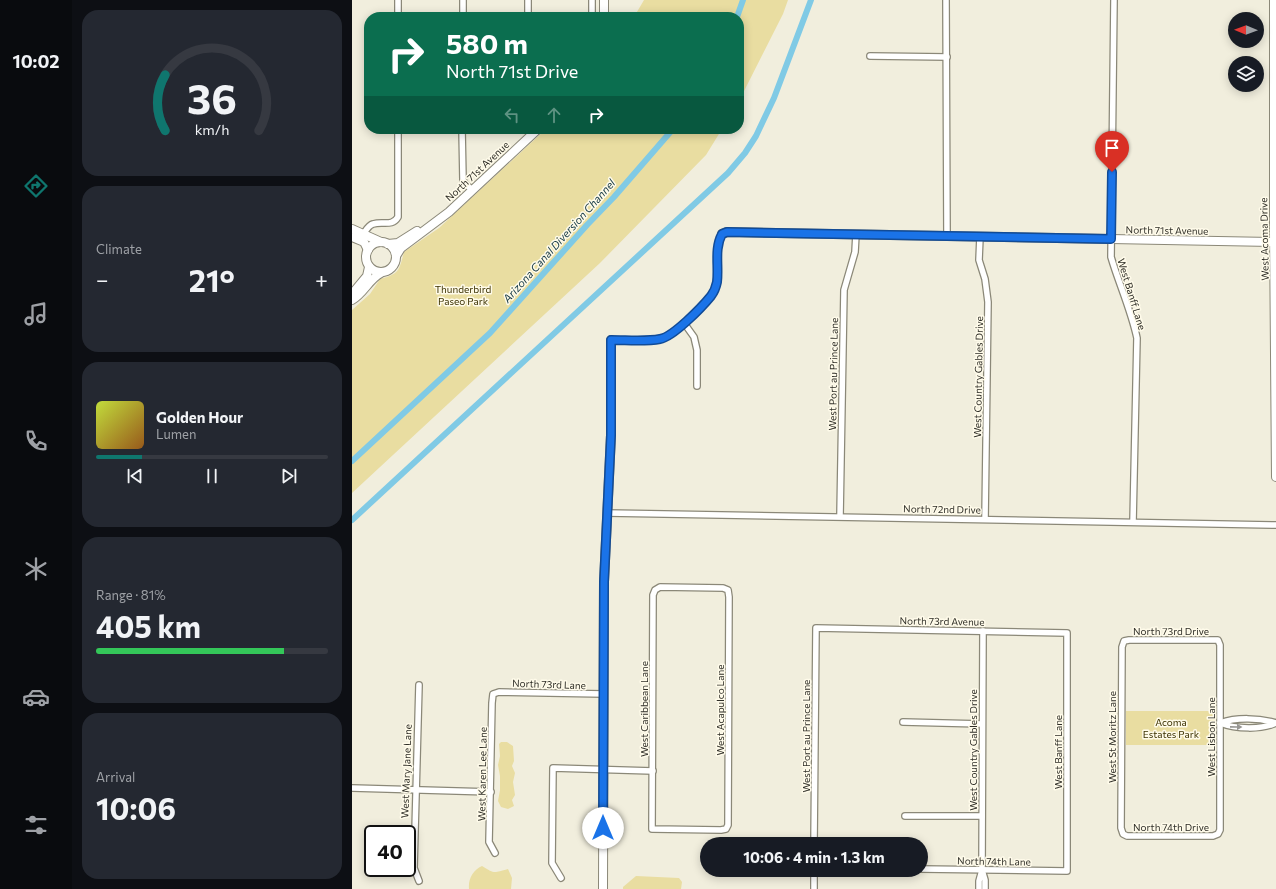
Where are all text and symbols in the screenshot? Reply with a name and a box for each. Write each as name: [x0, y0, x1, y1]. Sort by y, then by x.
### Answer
north arrow: [1228, 12, 1264, 48]
map controls: [1228, 12, 1264, 92]
text: 580 m: [446, 26, 528, 60]
icon: right: [380, 28, 432, 80]
text: 10:02: [13, 50, 59, 72]
button: layers: [1228, 56, 1264, 92]
text: North 71st Drive: [446, 60, 578, 82]
text: 36: [187, 72, 237, 123]
icon: left: [501, 104, 523, 126]
icon: ahead: [543, 104, 565, 126]
icon: right: [585, 104, 607, 126]
text: km/h: [195, 119, 229, 137]
pin: [1095, 131, 1129, 172]
icon: arrive: [1101, 137, 1123, 159]
street label: North 71st Avenue: [443, 138, 511, 204]
icon: directions: [22, 172, 50, 200]
water label: Arizona Canal Diversion Channel: [499, 176, 618, 306]
street label: West Acoma Drive: [1257, 197, 1271, 281]
street label: North 71st Avenue: [1126, 223, 1208, 237]
text: Climate: [96, 241, 142, 257]
street label: West Banff Lane: [1115, 257, 1149, 331]
text: 21°: [189, 261, 235, 298]
text: −: [96, 266, 109, 293]
text: +: [315, 266, 328, 293]
park label: Thunderbird Paseo Park: [435, 283, 492, 307]
icon: music: [22, 300, 50, 328]
street label: West Country Gables Drive: [971, 316, 985, 438]
street label: West Port au Prince Lane: [826, 317, 840, 431]
text: Golden Hour: [156, 408, 243, 426]
text: Lumen: [156, 426, 196, 442]
icon: phone: [22, 427, 50, 455]
icon: previous: [124, 465, 146, 487]
icon: pause: [201, 465, 223, 487]
icon: next: [278, 465, 300, 487]
street label: North 72nd Drive: [903, 502, 981, 516]
icon: climate: [22, 555, 50, 583]
text: Range · 81%: [96, 587, 166, 603]
text: 405 km: [96, 607, 201, 644]
street label: North 73rd Avenue: [899, 614, 985, 628]
street label: North 73rd Drive: [1133, 625, 1209, 637]
street label: West Caribbean Lane: [638, 661, 650, 757]
street label: West Acapulco Lane: [714, 665, 726, 756]
street label: North 73rd Lane: [512, 677, 586, 691]
street label: West Port au Prince Lane: [800, 680, 812, 792]
icon: car: [22, 683, 50, 711]
street label: West Country Gables Drive: [967, 689, 979, 811]
street label: West St Moritz Lane: [1106, 691, 1118, 783]
street label: West Lisbon Lane: [1205, 697, 1217, 777]
street label: West Banff Lane: [1052, 715, 1064, 789]
park label: Acoma Estates Park: [1143, 716, 1200, 740]
street label: West Mary Jane Lane: [398, 724, 414, 818]
one-way arrow: [1230, 724, 1243, 730]
street label: West Karen Lee Lane: [475, 727, 489, 821]
text: Arrival: [96, 769, 135, 785]
text: 10:06: [96, 789, 176, 826]
position arrow: [582, 807, 624, 849]
icon: filters: [22, 811, 50, 839]
street label: North 74th Drive: [1133, 821, 1209, 833]
speed limit sign: 40: [364, 825, 416, 877]
text: 10:06 · 4 min · 1.3 km: [743, 848, 885, 866]
street label: North 74th Lane: [957, 854, 1031, 868]

